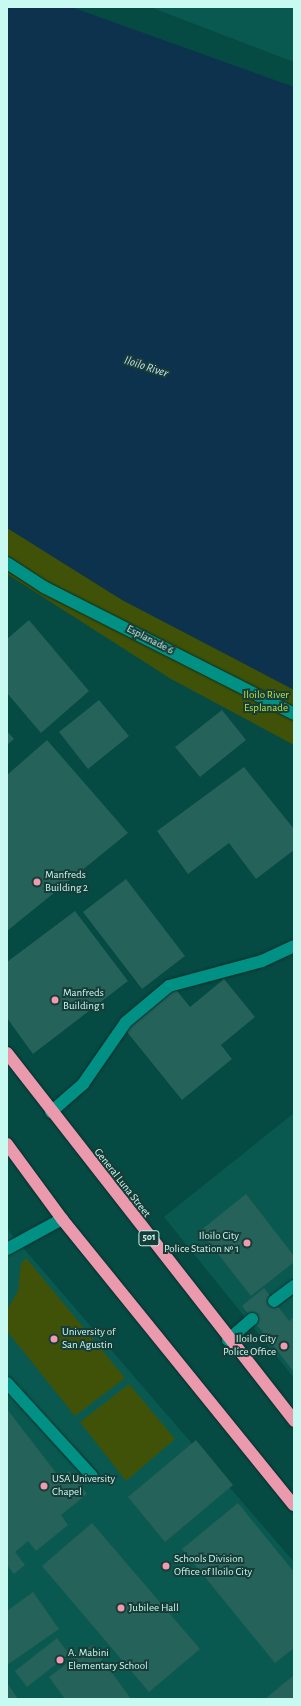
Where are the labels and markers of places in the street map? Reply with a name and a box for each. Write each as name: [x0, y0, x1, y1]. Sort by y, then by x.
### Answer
place label: Manfreds Building 2: [45, 869, 88, 895]
marker: Manfreds Building 2: [32, 877, 42, 887]
place label: Manfreds Building 1: [63, 987, 105, 1013]
marker: Manfreds Building 1: [50, 995, 60, 1005]
place label: Iloilo City Police Station № 1: [164, 1230, 239, 1256]
marker: Iloilo City Police Station № 1: [242, 1238, 252, 1248]
place label: University of San Agustin: [62, 1326, 115, 1352]
place label: Iloilo City Police Office: [223, 1333, 276, 1359]
marker: University of San Agustin: [49, 1334, 59, 1344]
marker: Iloilo City Police Office: [279, 1341, 289, 1351]
place label: USA University Chapel: [52, 1473, 115, 1499]
marker: USA University Chapel: [39, 1481, 49, 1491]
place label: Schools Division Office of Iloilo City: [174, 1553, 252, 1579]
marker: Schools Division Office of Iloilo City: [161, 1561, 171, 1571]
place label: Jubilee Hall: [129, 1601, 179, 1615]
marker: Jubilee Hall: [116, 1603, 126, 1613]
place label: A. Mabini Elementary School: [68, 1647, 148, 1673]
marker: A. Mabini Elementary School: [55, 1655, 65, 1665]

